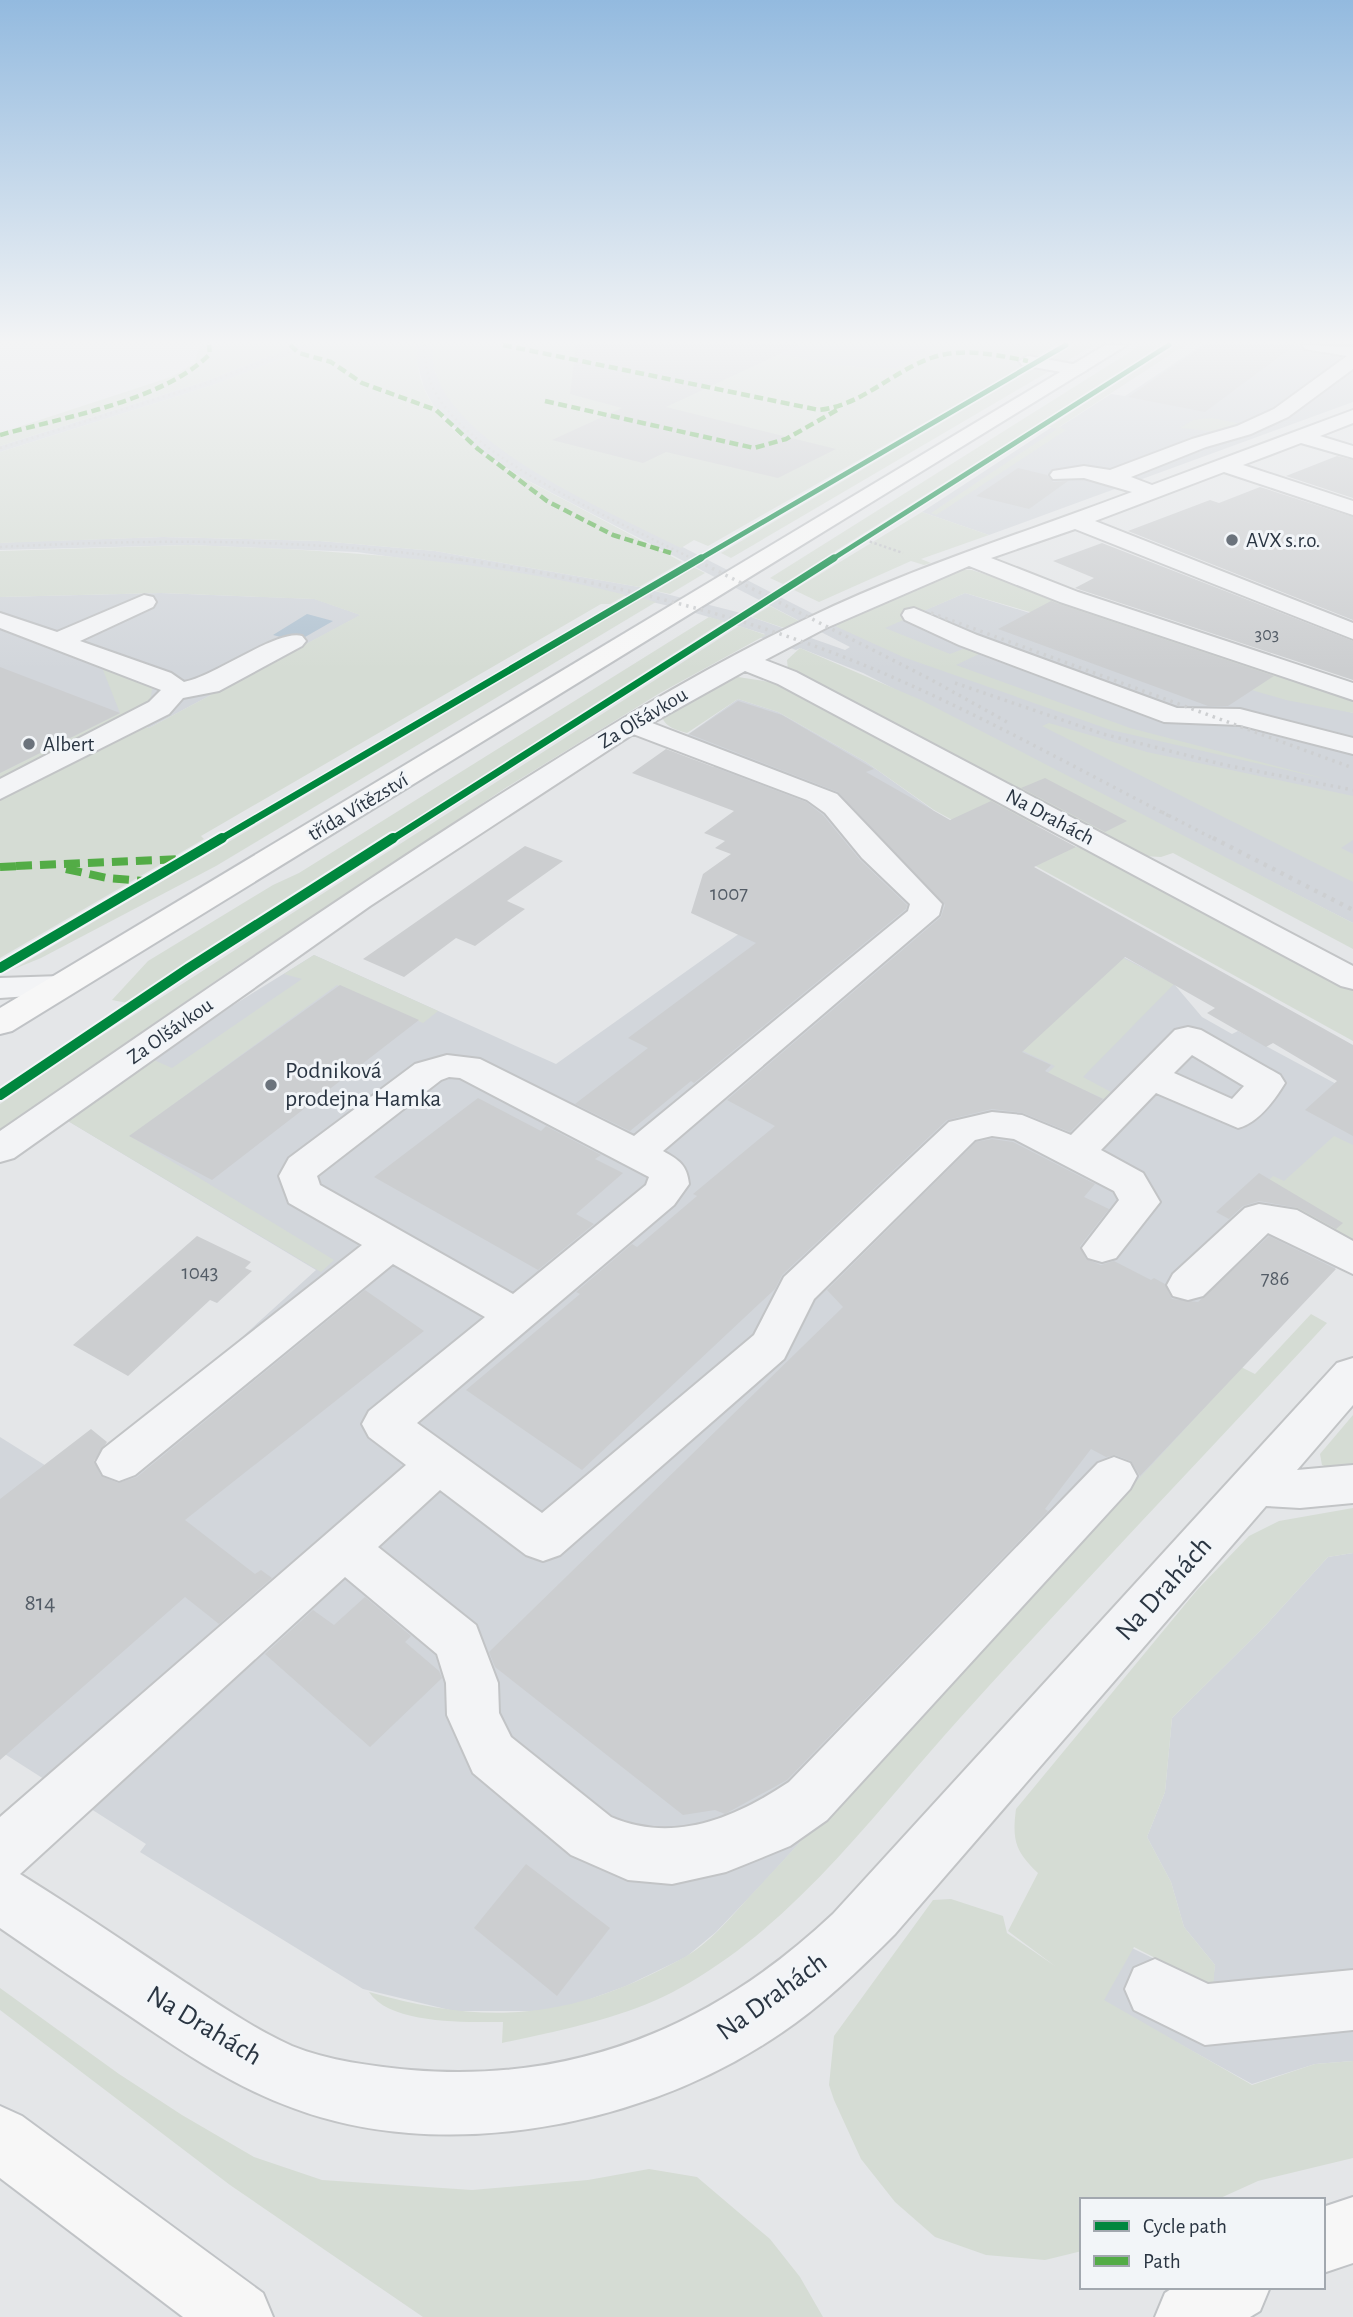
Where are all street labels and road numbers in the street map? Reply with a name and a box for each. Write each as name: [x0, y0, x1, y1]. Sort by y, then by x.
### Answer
street label: Za Olšávkou: [595, 683, 691, 753]
street label: třída Vítězství: [304, 769, 412, 845]
street label: Na Drahách: [1002, 785, 1098, 849]
street label: Za Olšávkou: [123, 994, 217, 1068]
street label: Na Drahách: [1111, 1532, 1217, 1646]
street label: Na Drahách: [712, 1948, 832, 2046]
street label: Na Drahách: [142, 1981, 266, 2071]

